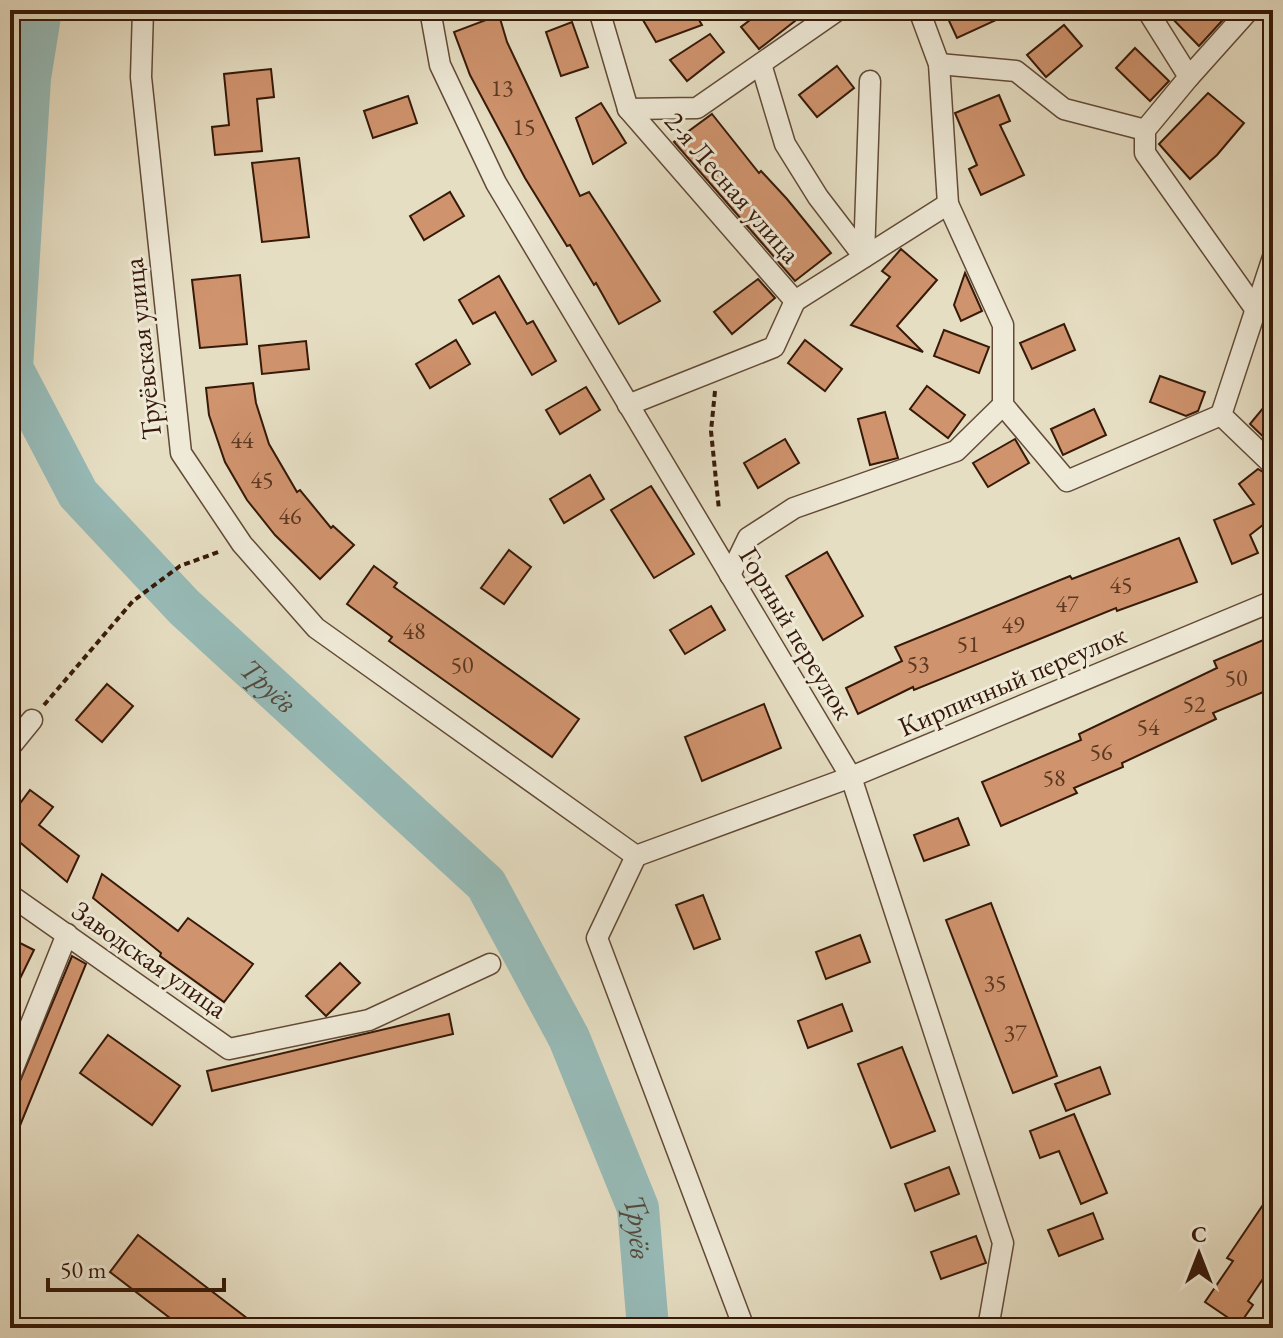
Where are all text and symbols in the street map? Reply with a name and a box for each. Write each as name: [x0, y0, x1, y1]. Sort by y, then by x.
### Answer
house number: 13: [490, 72, 514, 103]
street label: 2-я Лесная улица: [657, 103, 809, 271]
house number: 15: [512, 111, 536, 142]
street label: Труёвская улица: [114, 255, 169, 442]
house number: 44: [230, 424, 254, 455]
house number: 45: [250, 464, 274, 495]
house number: 46: [278, 500, 302, 531]
street label: Горный переулок: [731, 540, 863, 726]
house number: 45: [1109, 569, 1133, 600]
house number: 47: [1055, 588, 1079, 619]
house number: 49: [1001, 609, 1025, 640]
house number: 48: [402, 615, 426, 646]
street label: Кирпичный переулок: [893, 616, 1131, 744]
house number: 51: [956, 628, 980, 659]
house number: 53: [906, 648, 930, 679]
water label: Труёв: [232, 649, 306, 721]
house number: 50: [450, 649, 474, 680]
house number: 50: [1224, 662, 1248, 693]
house number: 52: [1182, 688, 1206, 719]
house number: 54: [1136, 711, 1160, 742]
house number: 56: [1089, 736, 1113, 767]
house number: 58: [1042, 762, 1066, 793]
street label: Заводская улица: [65, 892, 235, 1026]
house number: 35: [983, 967, 1007, 998]
house number: 37: [1003, 1017, 1027, 1048]
water label: Труёв: [615, 1188, 662, 1261]
north arrow: [1159, 1214, 1239, 1294]
text: С: [1191, 1220, 1207, 1249]
scale bar: [48, 1242, 224, 1292]
text: 50 m: [60, 1254, 107, 1285]

